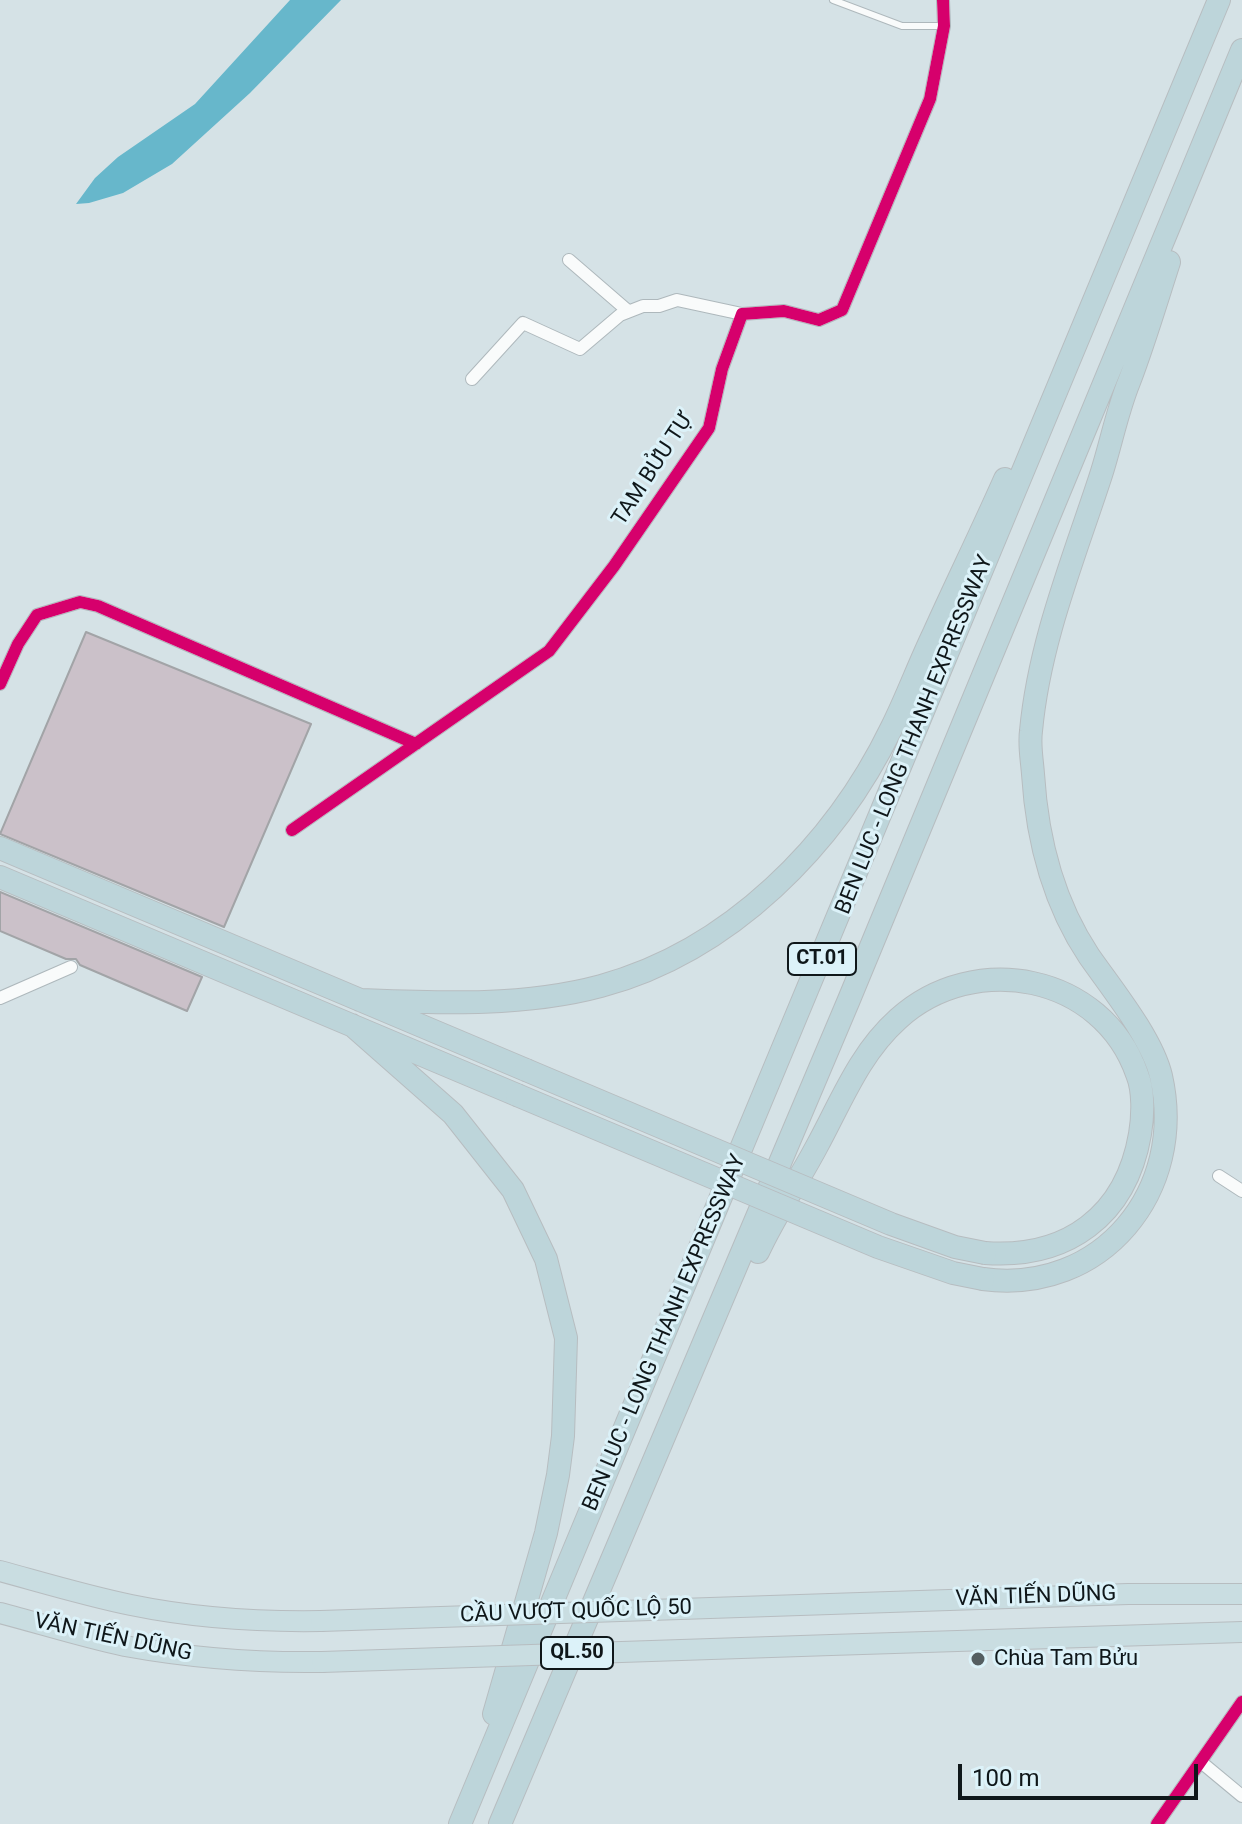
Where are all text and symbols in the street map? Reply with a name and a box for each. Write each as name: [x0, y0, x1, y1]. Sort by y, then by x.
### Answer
street label: TAM BỬU TỰ: [607, 409, 699, 531]
street label: BEN LUC - LONG THANH EXPRESSWAY: [831, 552, 999, 918]
road number: CT.01: [788, 943, 856, 975]
street label: BEN LUC - LONG THANH EXPRESSWAY: [578, 1151, 752, 1515]
street label: VĂN TIẾN DŨNG: [955, 1581, 1117, 1613]
street label: CẦU VƯỢT QUỐC LỘ 50: [460, 1595, 692, 1629]
street label: VĂN TIẾN DŨNG: [32, 1608, 194, 1668]
road number: QL.50: [541, 1637, 613, 1669]
place label: Chùa Tam Bửu: [994, 1646, 1138, 1672]
marker: Chùa Tam Bửu: [969, 1650, 987, 1668]
scale bar: [962, 1748, 1202, 1798]
text: 100 m: [972, 1764, 1039, 1792]

